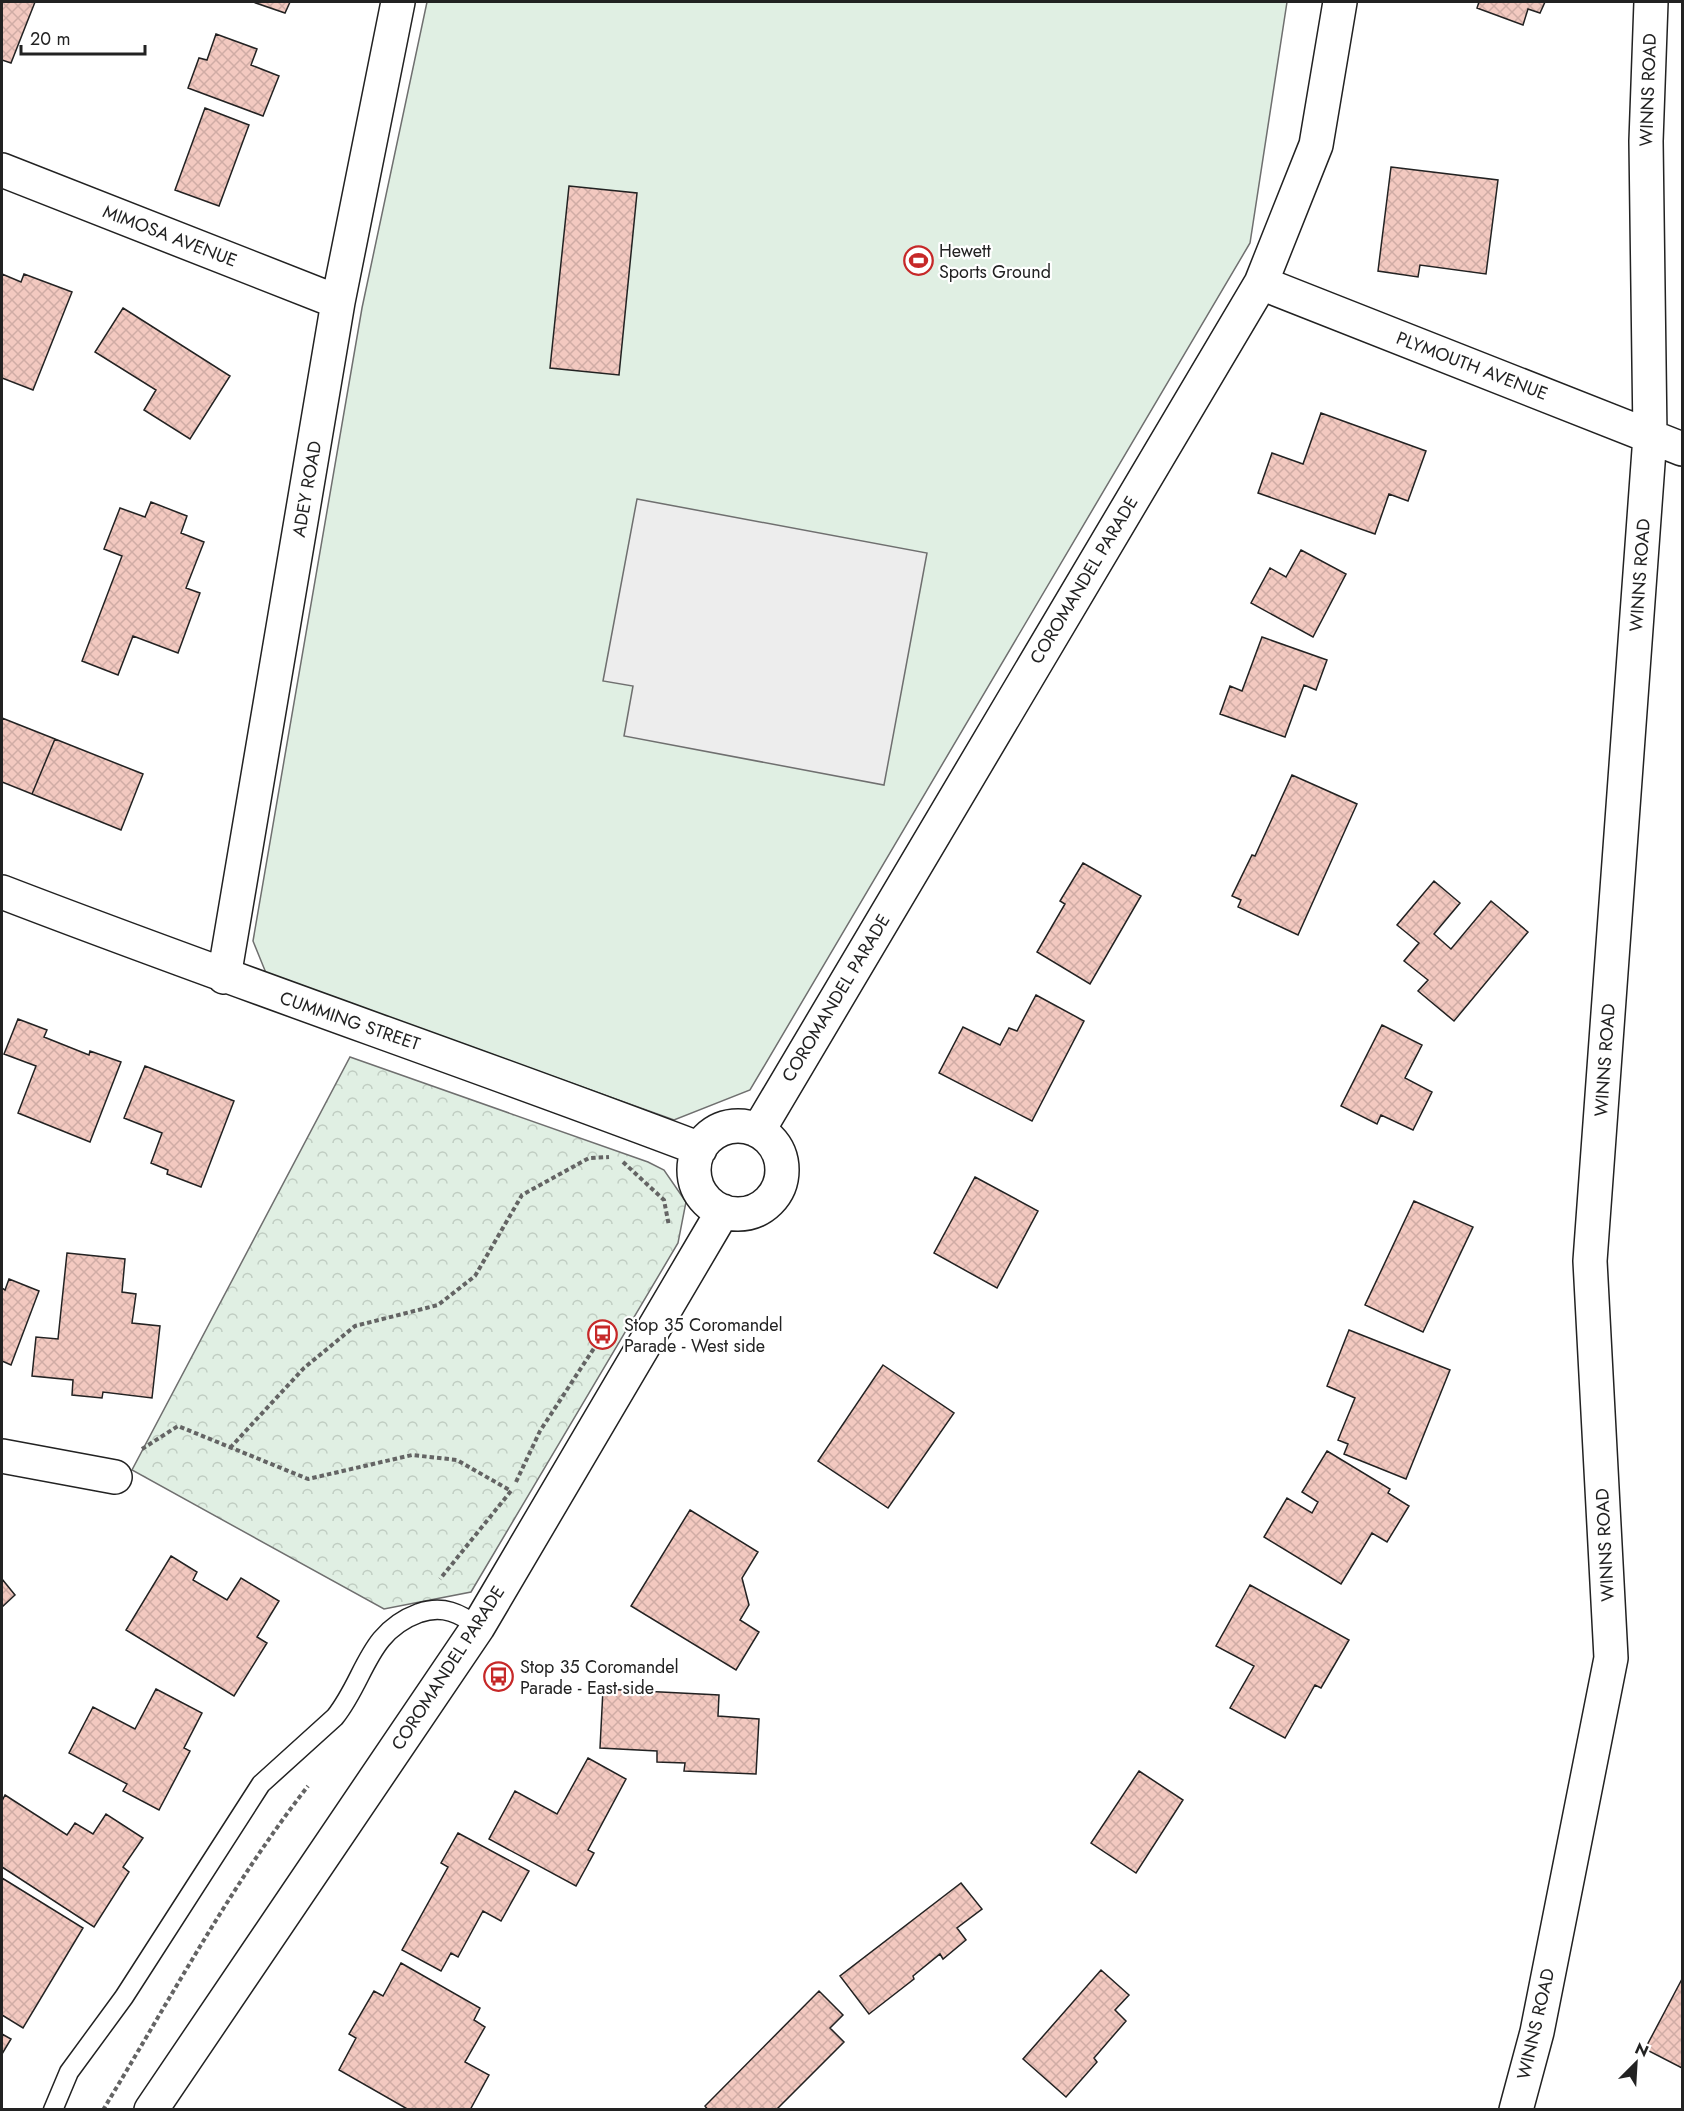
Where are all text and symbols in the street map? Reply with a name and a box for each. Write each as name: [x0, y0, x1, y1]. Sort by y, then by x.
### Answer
scale bar: [21, 18, 146, 56]
text: 20 m: [30, 26, 70, 52]
street label: WINNS ROAD: [1633, 33, 1663, 147]
street label: MIMOSA AVENUE: [99, 198, 241, 274]
place label: Hewett Sports Ground: [939, 238, 1051, 285]
sports icon: Hewett Sports Ground: [902, 245, 934, 277]
street label: PLYMOUTH AVENUE: [1392, 325, 1552, 407]
street label: ADEY ROAD: [286, 439, 328, 539]
street label: COROMANDEL PARADE: [1024, 491, 1144, 669]
street label: WINNS ROAD: [1623, 518, 1657, 632]
street label: COROMANDEL PARADE: [776, 909, 896, 1087]
street label: CUMMING STREET: [276, 985, 424, 1057]
street label: WINNS ROAD: [1588, 1003, 1622, 1117]
place label: Stop 35 Coromandel Parade - West side: [624, 1312, 783, 1359]
bus stop icon: Stop 35 Coromandel Parade - West side: [587, 1319, 619, 1351]
street label: WINNS ROAD: [1589, 1488, 1621, 1602]
street label: COROMANDEL PARADE: [385, 1581, 511, 1755]
place label: Stop 35 Coromandel Parade - East side: [520, 1654, 679, 1701]
bus stop icon: Stop 35 Coromandel Parade - East side: [483, 1661, 515, 1693]
street label: WINNS ROAD: [1511, 1966, 1561, 2082]
north arrow: [1606, 2033, 1666, 2093]
text: N: [1631, 2037, 1652, 2063]

